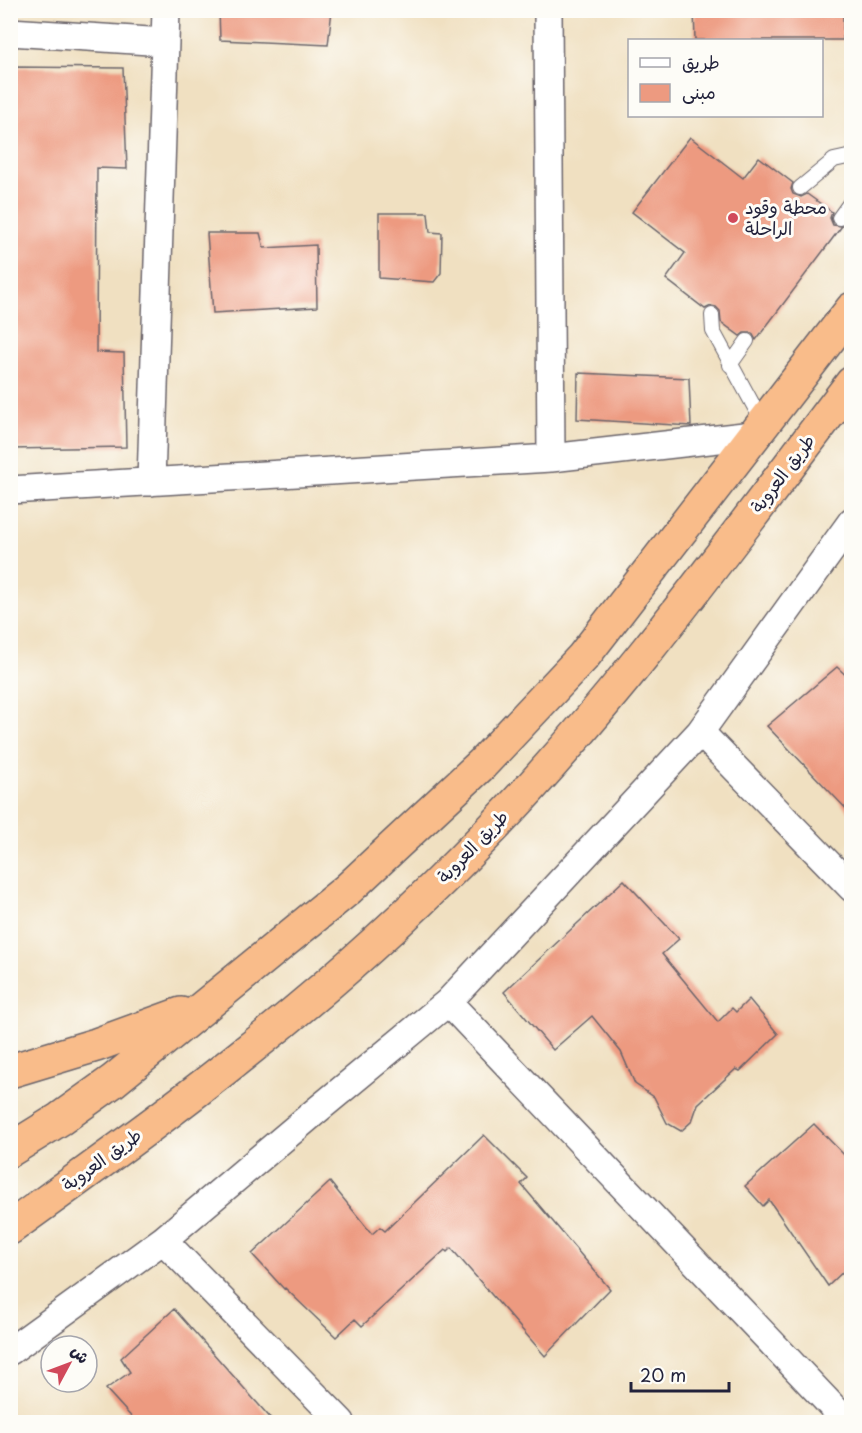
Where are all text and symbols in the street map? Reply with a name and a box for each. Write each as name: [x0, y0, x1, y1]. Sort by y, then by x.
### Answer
legend: [628, 39, 823, 117]
text: طريق: [682, 48, 720, 75]
text: مبنى: [682, 78, 716, 105]
place label: محطة وقود الراحلة: [745, 193, 827, 241]
marker: محطة وقود الراحلة: [726, 211, 740, 225]
street label: طريق العروبة: [743, 428, 820, 518]
street label: طريق العروبة: [430, 803, 514, 889]
street label: طريق العروبة: [56, 1121, 147, 1197]
north arrow: [39, 1334, 99, 1394]
text: ش: [66, 1339, 96, 1368]
scale bar: [631, 1355, 728, 1393]
text: 20 m: [640, 1361, 686, 1388]

